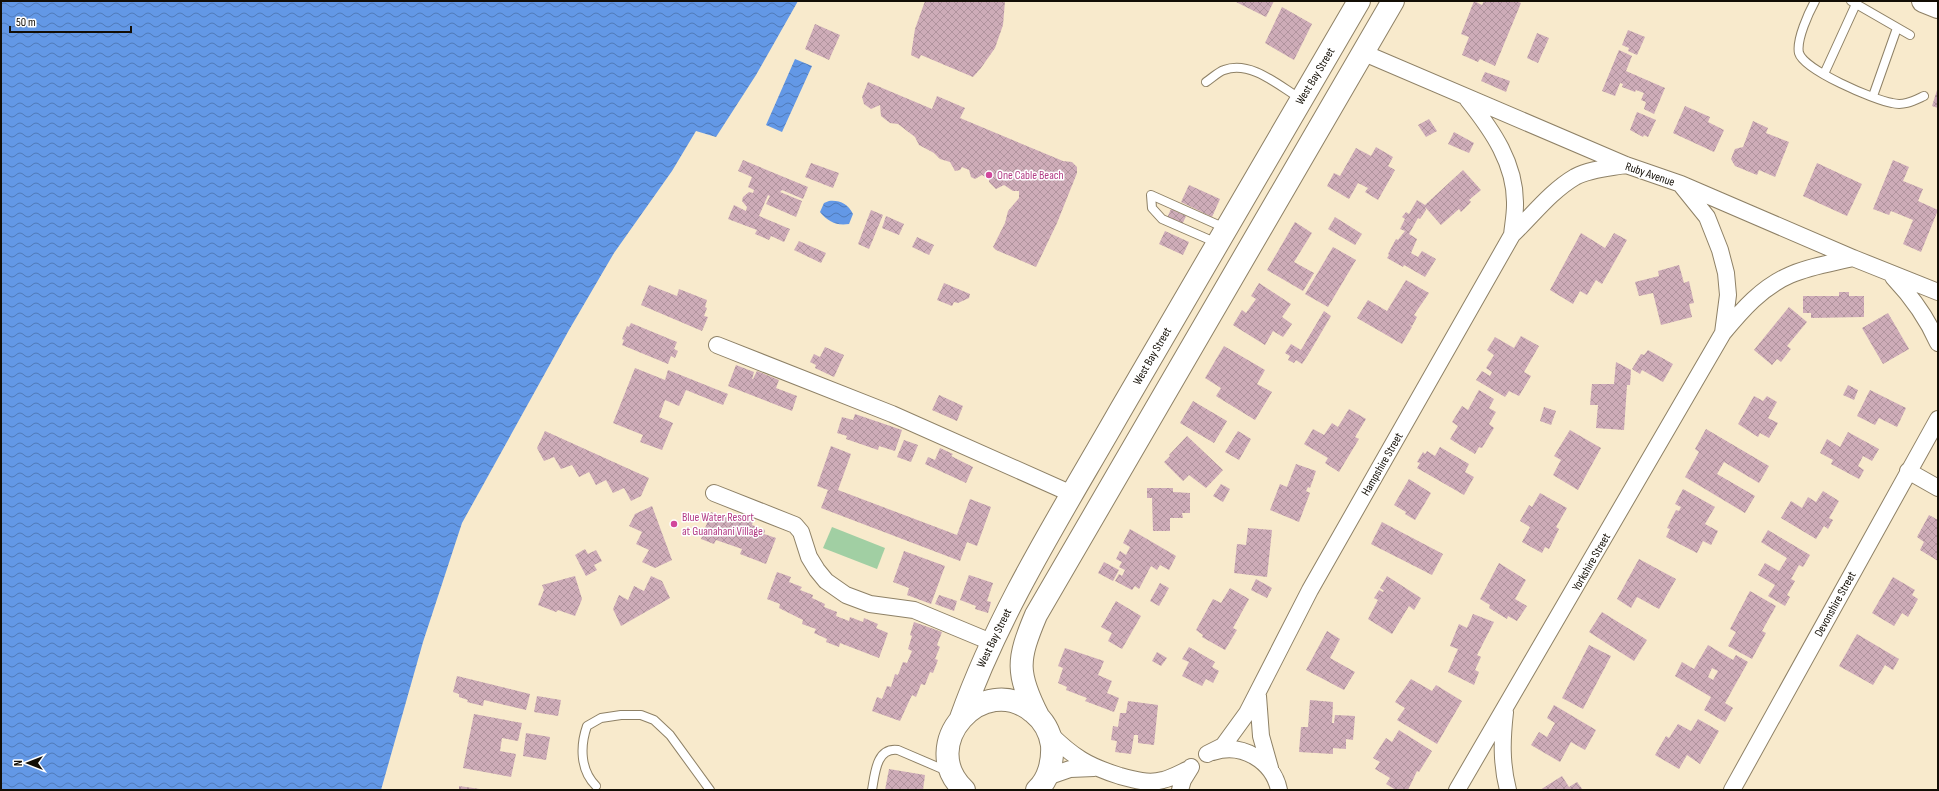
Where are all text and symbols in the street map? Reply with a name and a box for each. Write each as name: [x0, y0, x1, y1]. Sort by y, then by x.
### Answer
scale bar: [10, 8, 131, 34]
text: 50 m: [16, 15, 36, 30]
street label: West Bay Street: [1292, 45, 1339, 108]
street label: Ruby Avenue: [1623, 159, 1677, 190]
place label: One Cable Beach: [997, 168, 1064, 183]
marker: One Cable Beach: [984, 170, 994, 180]
street label: West Bay Street: [1130, 324, 1175, 388]
street label: Hampshire Street: [1358, 430, 1407, 498]
place label: Blue Water Resort at Guanahani Village: [682, 510, 763, 539]
marker: Blue Water Resort at Guanahani Village: [669, 519, 679, 529]
street label: Yorkshire Street: [1569, 530, 1614, 594]
street label: Devonshire Street: [1811, 569, 1860, 639]
street label: West Bay Street: [974, 606, 1015, 670]
north arrow: [8, 743, 48, 783]
text: N: [12, 760, 25, 766]

